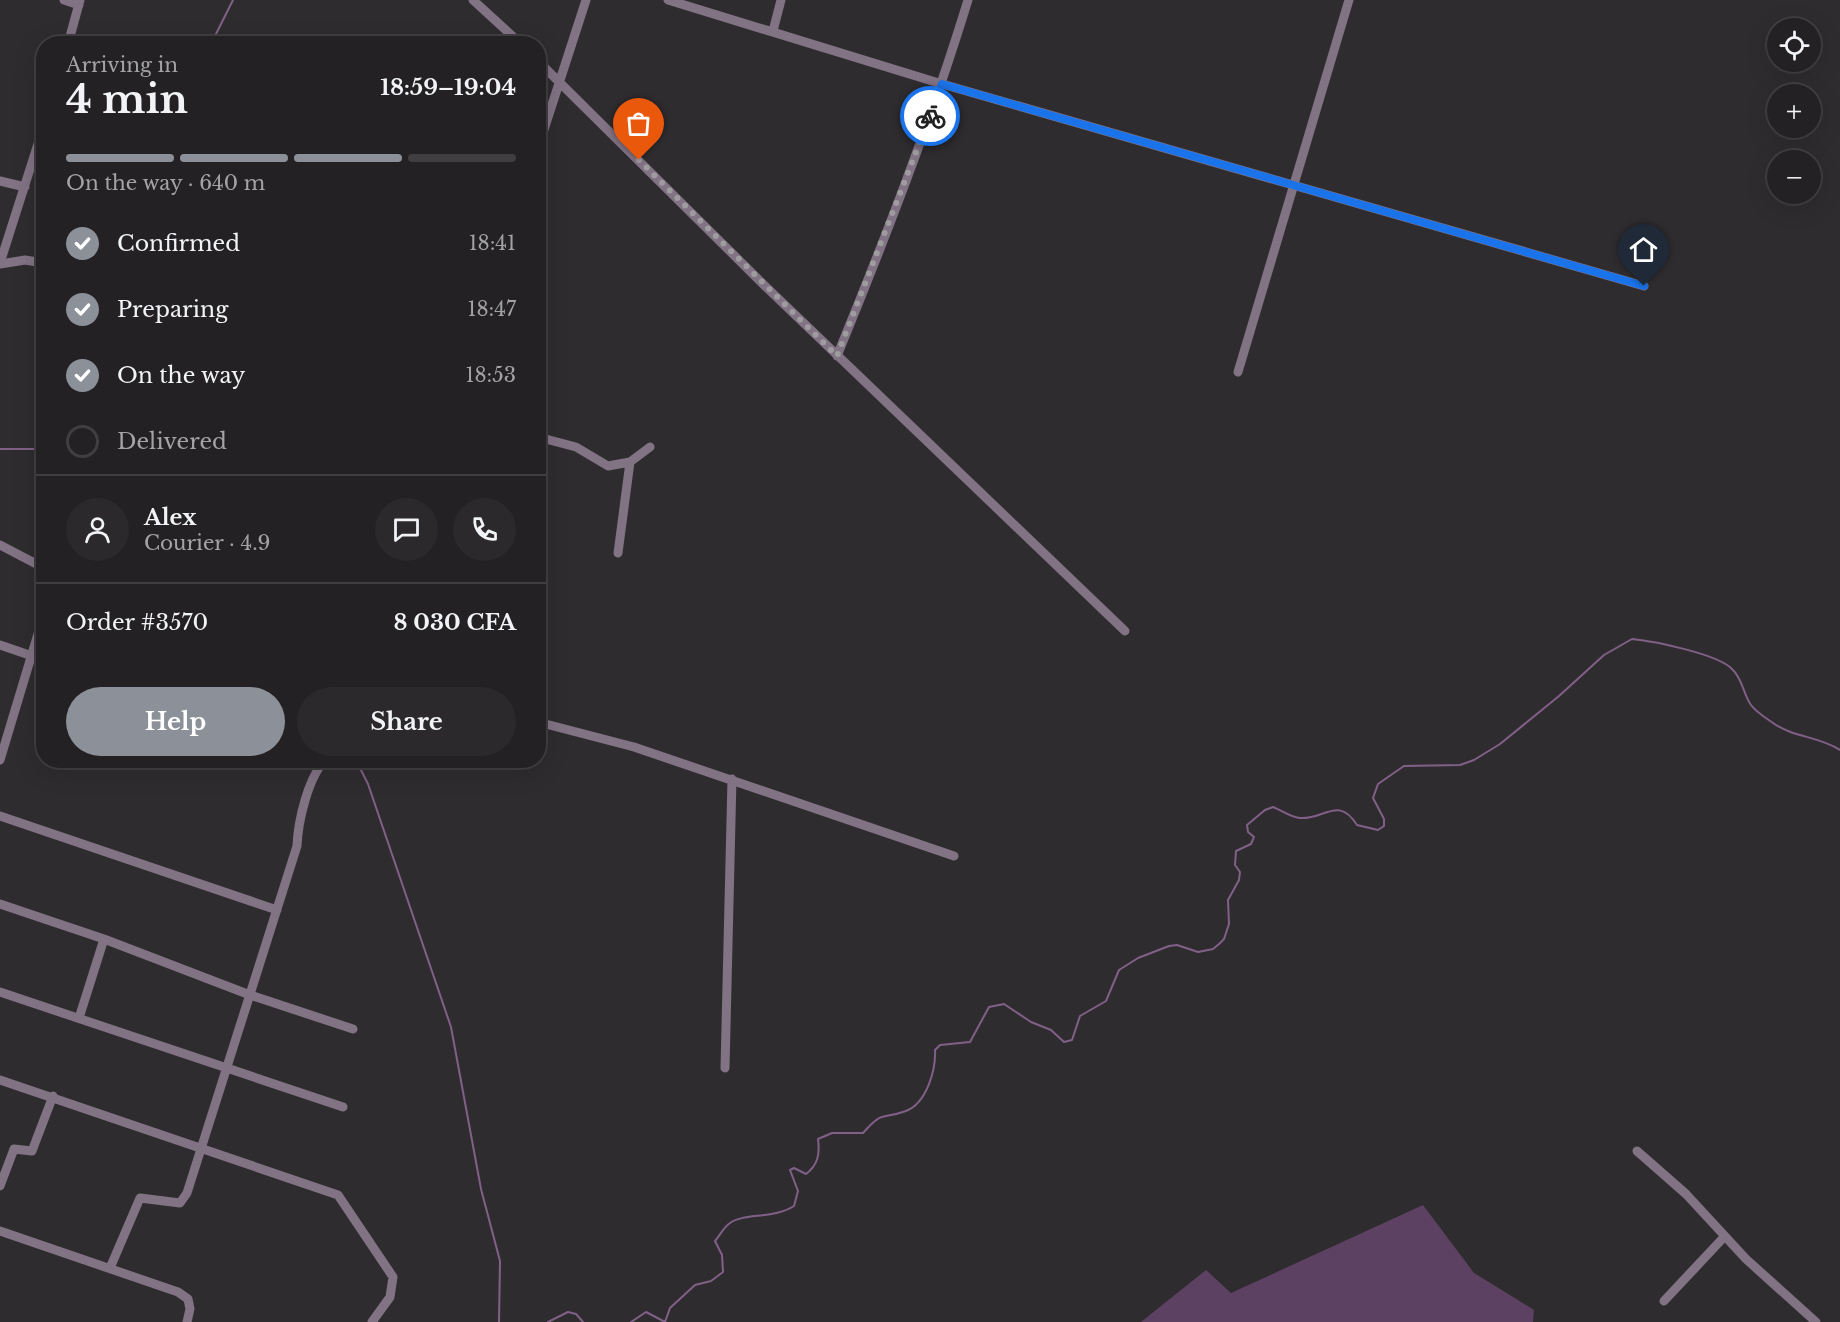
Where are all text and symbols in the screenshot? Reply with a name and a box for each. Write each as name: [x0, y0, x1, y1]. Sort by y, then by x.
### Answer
map controls: [1767, 18, 1821, 204]
button: locate: [1767, 18, 1821, 72]
text: Arriving in: [66, 53, 178, 77]
text: 18:59–19:04: [380, 74, 516, 101]
text: 4 min: [66, 75, 188, 124]
button: +: [1767, 84, 1821, 138]
courier: [900, 86, 960, 146]
pin: [613, 98, 664, 160]
icon: bike: [914, 100, 947, 133]
icon: bag: [622, 107, 655, 140]
button: −: [1767, 150, 1821, 204]
text: On the way · 640 m: [66, 171, 265, 195]
pin: [1618, 224, 1669, 286]
icon: check: [66, 227, 99, 260]
text: Confirmed: [117, 230, 240, 257]
text: 18:41: [469, 231, 516, 255]
icon: home: [1627, 233, 1660, 266]
icon: check: [66, 293, 99, 326]
text: Preparing: [117, 296, 228, 323]
text: 18:47: [468, 297, 516, 321]
icon: check: [66, 359, 99, 392]
text: On the way: [117, 362, 245, 389]
text: 18:53: [466, 363, 516, 387]
text: Delivered: [117, 428, 227, 455]
button: person: [66, 498, 129, 561]
button: chat: [375, 498, 438, 561]
button: phone: [453, 498, 516, 561]
text: Alex: [144, 504, 197, 531]
text: Courier · 4.9: [144, 531, 270, 555]
text: Order #3570: [66, 609, 208, 636]
text: 8 030 CFA: [394, 609, 516, 636]
button: Help: [66, 687, 285, 756]
button: Share: [297, 687, 516, 756]

